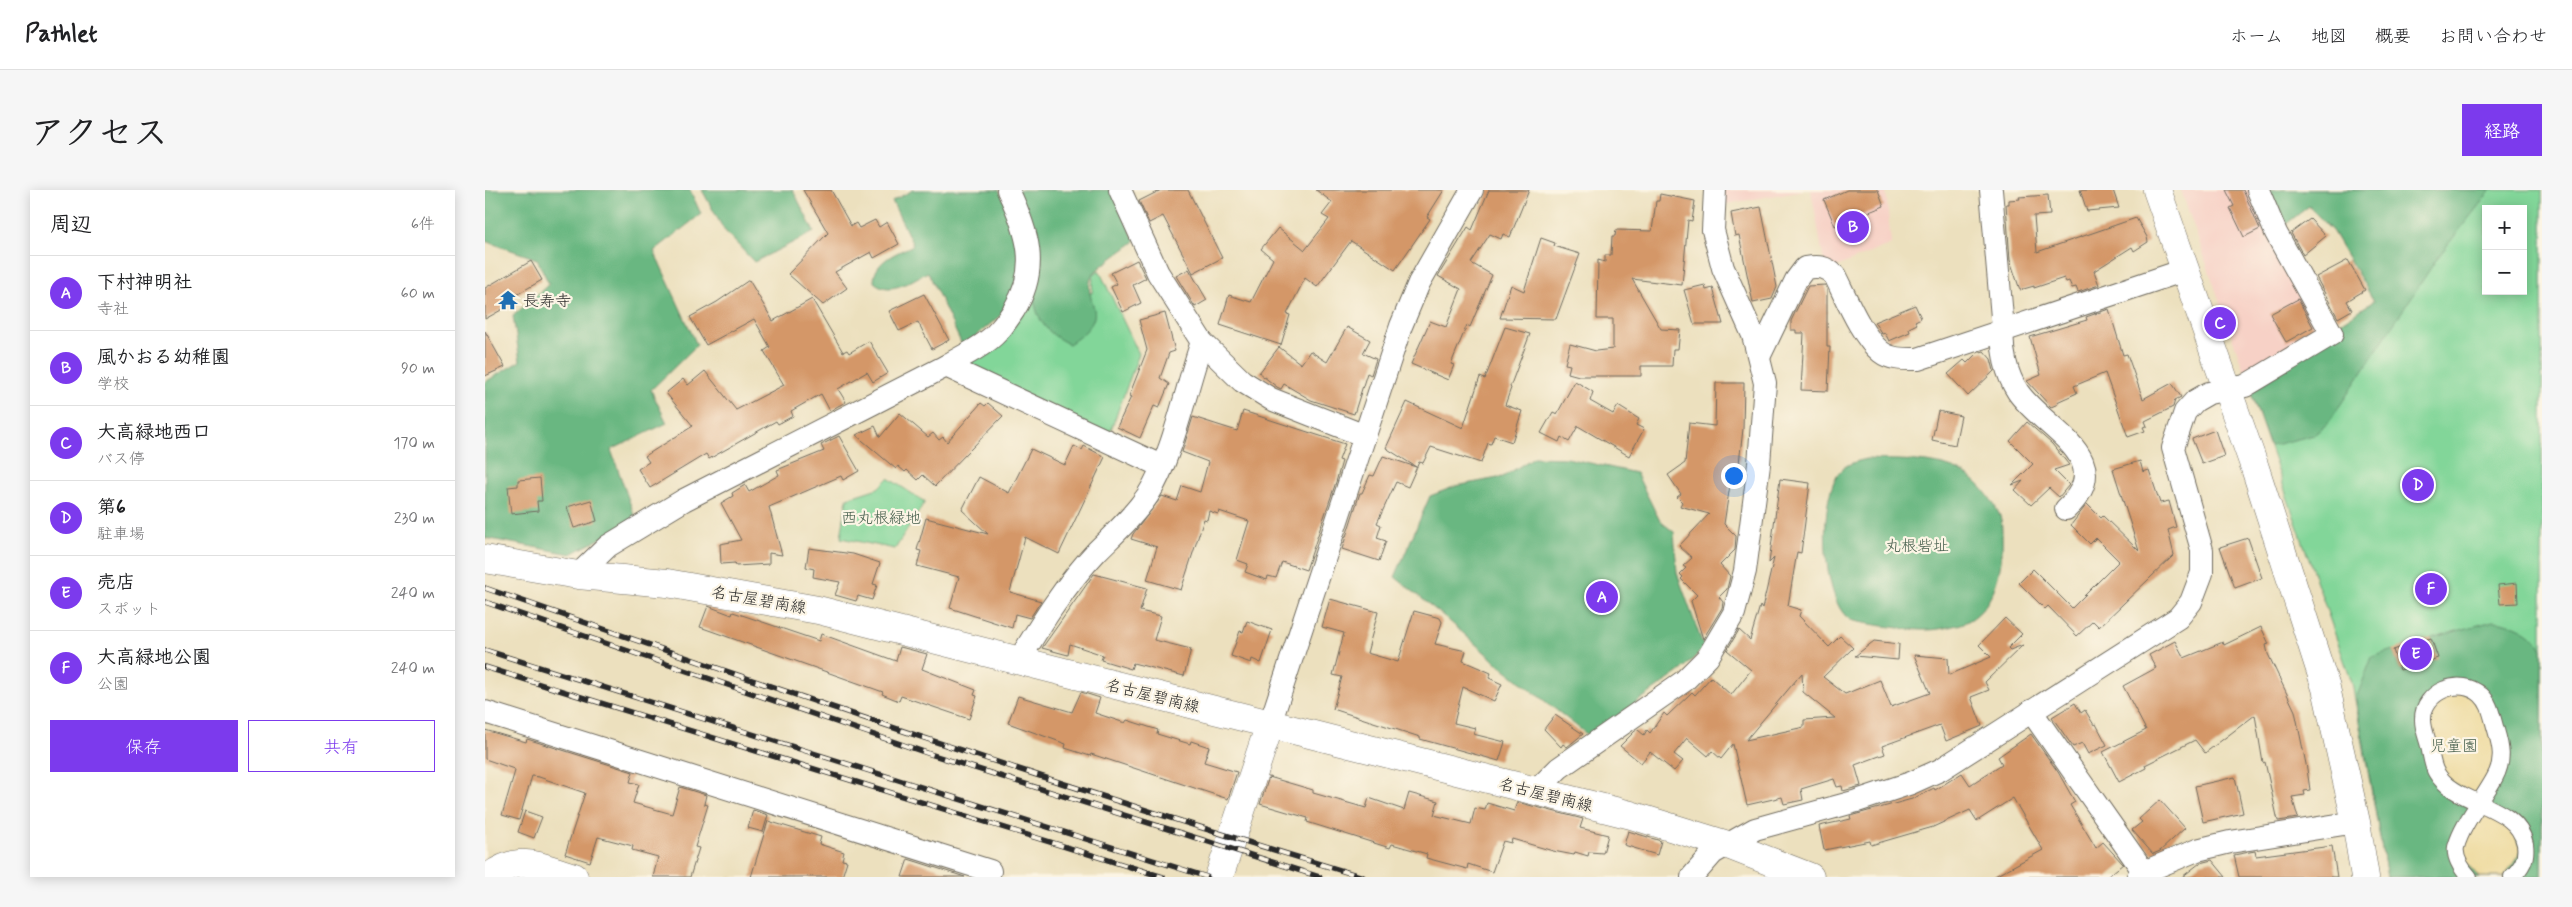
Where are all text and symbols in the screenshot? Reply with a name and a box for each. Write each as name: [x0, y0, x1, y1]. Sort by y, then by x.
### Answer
text: Pathlet: [25, 19, 97, 50]
text: ホーム: [2230, 25, 2283, 49]
text: 地図: [2311, 25, 2347, 49]
text: 概要: [2375, 25, 2411, 49]
text: お問い合わせ: [2439, 25, 2547, 49]
button: 経路: [2462, 104, 2542, 156]
text: アクセス: [30, 111, 168, 157]
map controls: [2482, 205, 2527, 295]
button: +: [2482, 205, 2527, 250]
pin: B: [1837, 208, 1869, 246]
text: 周辺: [50, 211, 92, 239]
text: 6件: [411, 214, 435, 235]
button: −: [2482, 250, 2527, 295]
text: 下村神明社: [97, 270, 192, 295]
text: A: [61, 283, 71, 304]
text: 60 m: [401, 283, 435, 304]
temple icon: 長寿寺: [497, 289, 519, 311]
place label: 長寿寺: [523, 291, 571, 312]
text: 寺社: [97, 299, 129, 320]
pin: C: [2204, 304, 2236, 342]
text: 風かおる幼稚園: [97, 345, 230, 370]
text: B: [61, 358, 71, 379]
text: 90 m: [401, 358, 435, 379]
text: 学校: [97, 374, 129, 395]
text: 大高緑地西口: [97, 420, 211, 445]
text: C: [60, 433, 72, 454]
text: 170 m: [393, 433, 435, 454]
text: バス停: [97, 449, 145, 470]
your location: [1721, 463, 1747, 489]
pin: D: [2402, 466, 2434, 504]
text: 第6: [97, 495, 126, 520]
text: D: [60, 508, 72, 529]
text: 230 m: [394, 508, 435, 529]
park label: 西丸根緑地: [841, 508, 921, 529]
text: 駐車場: [97, 524, 145, 545]
park label: 丸根砦址: [1885, 536, 1949, 557]
text: 売店: [97, 570, 135, 595]
pin: F: [2415, 570, 2447, 608]
pin: A: [1586, 578, 1618, 616]
street label: 名古屋碧南線: [710, 582, 808, 619]
text: E: [61, 583, 71, 604]
text: 240 m: [391, 583, 435, 604]
text: スポット: [97, 599, 161, 620]
pin: E: [2400, 635, 2432, 673]
text: 大高緑地公園: [97, 645, 211, 670]
text: F: [62, 658, 70, 679]
text: 240 m: [391, 658, 435, 679]
text: 公園: [97, 674, 129, 695]
street label: 名古屋碧南線: [1104, 675, 1202, 718]
button: 保存: [50, 720, 238, 772]
button: 共有: [248, 720, 435, 772]
park label: 児童園: [2430, 736, 2478, 757]
street label: 名古屋碧南線: [1497, 774, 1595, 817]

